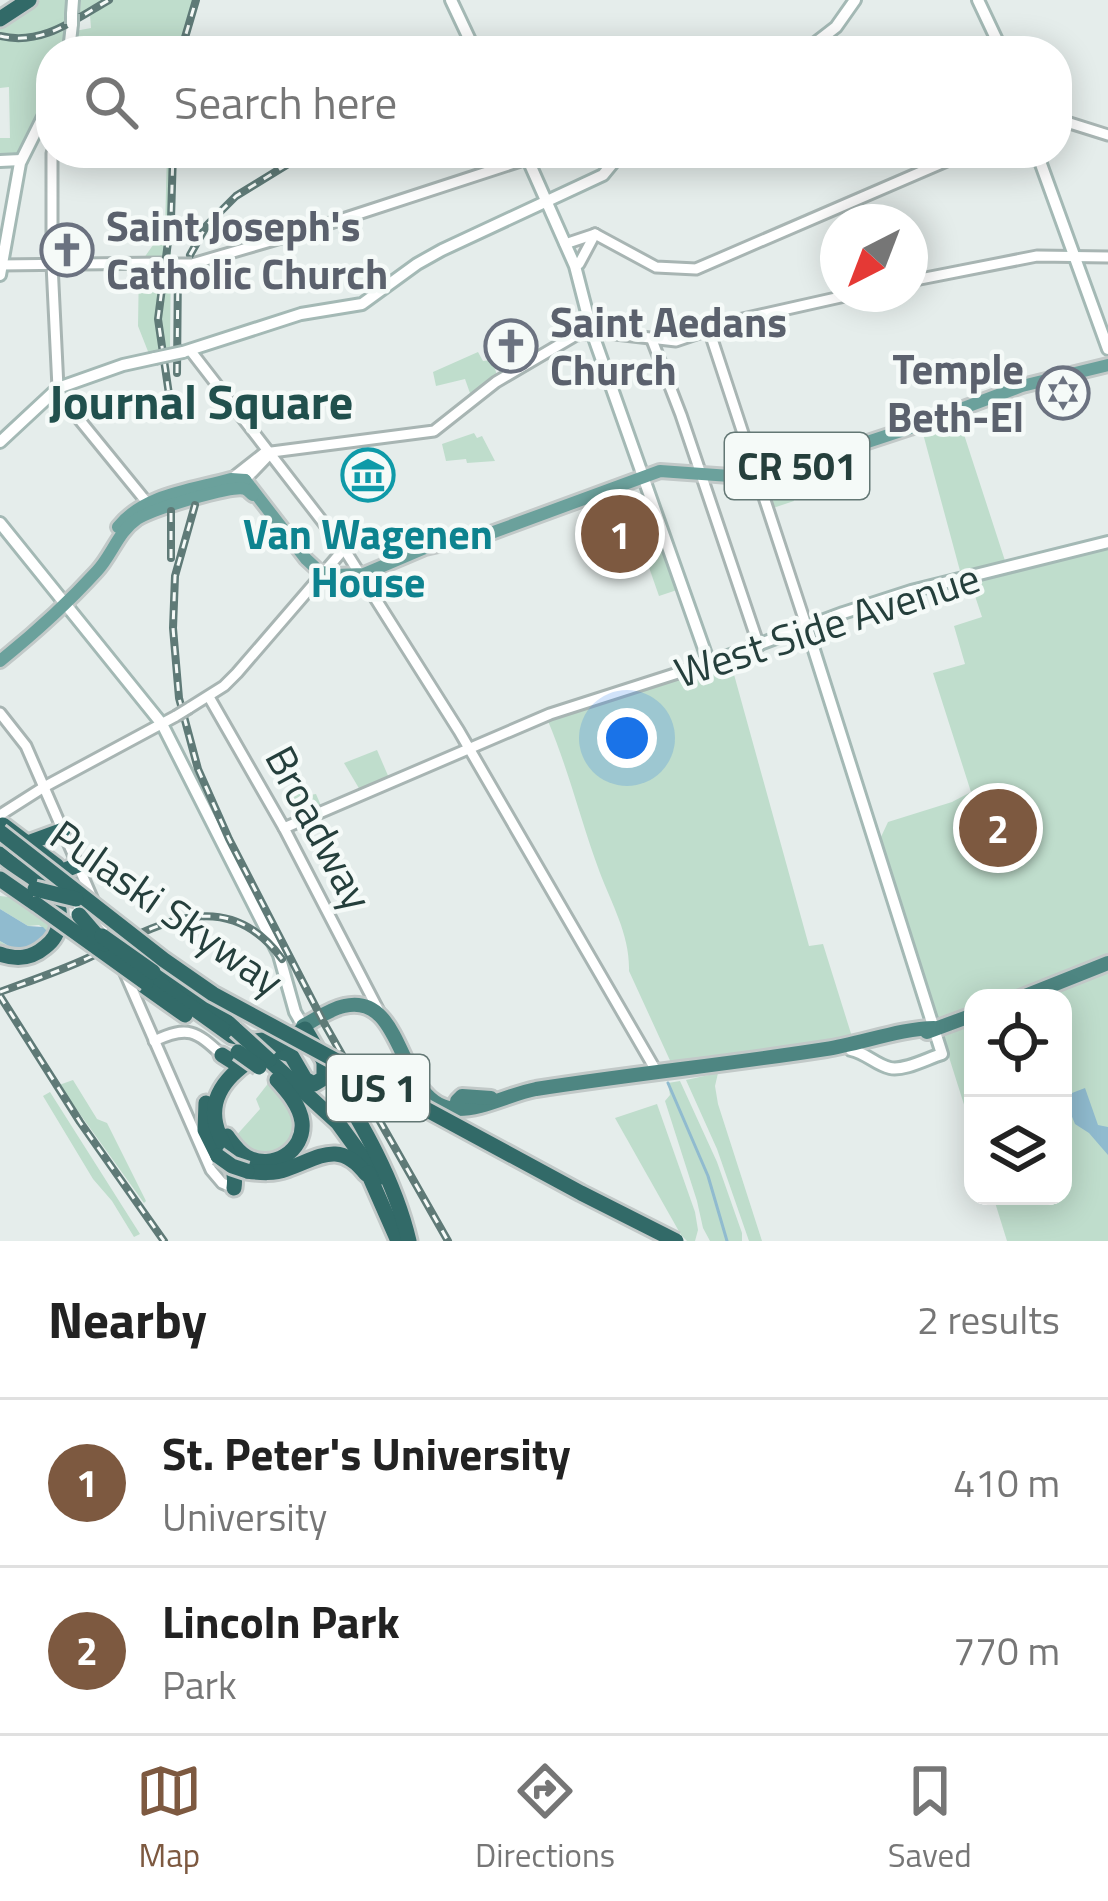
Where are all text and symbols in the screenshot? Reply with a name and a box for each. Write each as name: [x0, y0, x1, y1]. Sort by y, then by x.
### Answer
search box: [36, 36, 1072, 168]
text: Search here: [174, 68, 397, 136]
icon: search: [78, 69, 144, 135]
place label: Saint Joseph's Catholic Church: [106, 193, 388, 305]
north arrow: [820, 204, 928, 312]
church icon: Saint Joseph's Catholic Church: [39, 222, 95, 278]
place label: Saint Aedans Church: [550, 289, 787, 401]
church icon: Saint Aedans Church: [483, 318, 539, 374]
place label: Temple Beth-El: [887, 336, 1024, 448]
district label: Journal Square: [49, 365, 353, 438]
synagogue icon: Temple Beth-El: [1035, 365, 1091, 421]
road number: CR 501: [725, 433, 869, 499]
museum icon: Van Wagenen House: [340, 447, 396, 503]
pin: 1: [581, 489, 659, 579]
place label: Van Wagenen House: [243, 501, 493, 613]
street label: West Side Avenue: [666, 545, 987, 703]
your location: [597, 708, 657, 768]
street label: Broadway: [250, 734, 390, 921]
pin: 2: [959, 783, 1037, 873]
street label: Pulaski Skyway: [38, 803, 297, 1011]
map controls: [964, 989, 1072, 1205]
button: locate: [964, 989, 1072, 1097]
road number: US 1: [327, 1055, 429, 1121]
button: layers: [964, 1097, 1072, 1205]
text: Nearby: [48, 1280, 207, 1358]
text: 2 results: [917, 1290, 1060, 1349]
text: St. Peter's University: [162, 1419, 571, 1487]
text: 1: [76, 1453, 98, 1512]
text: 410 m: [953, 1453, 1060, 1512]
text: University: [162, 1487, 327, 1546]
text: Lincoln Park: [162, 1587, 400, 1655]
text: 2: [76, 1621, 98, 1680]
text: 770 m: [953, 1621, 1060, 1680]
text: Park: [162, 1655, 237, 1714]
tab: Map: [136, 1758, 202, 1880]
tab: Directions: [475, 1758, 615, 1880]
tab: Saved: [888, 1758, 972, 1880]

